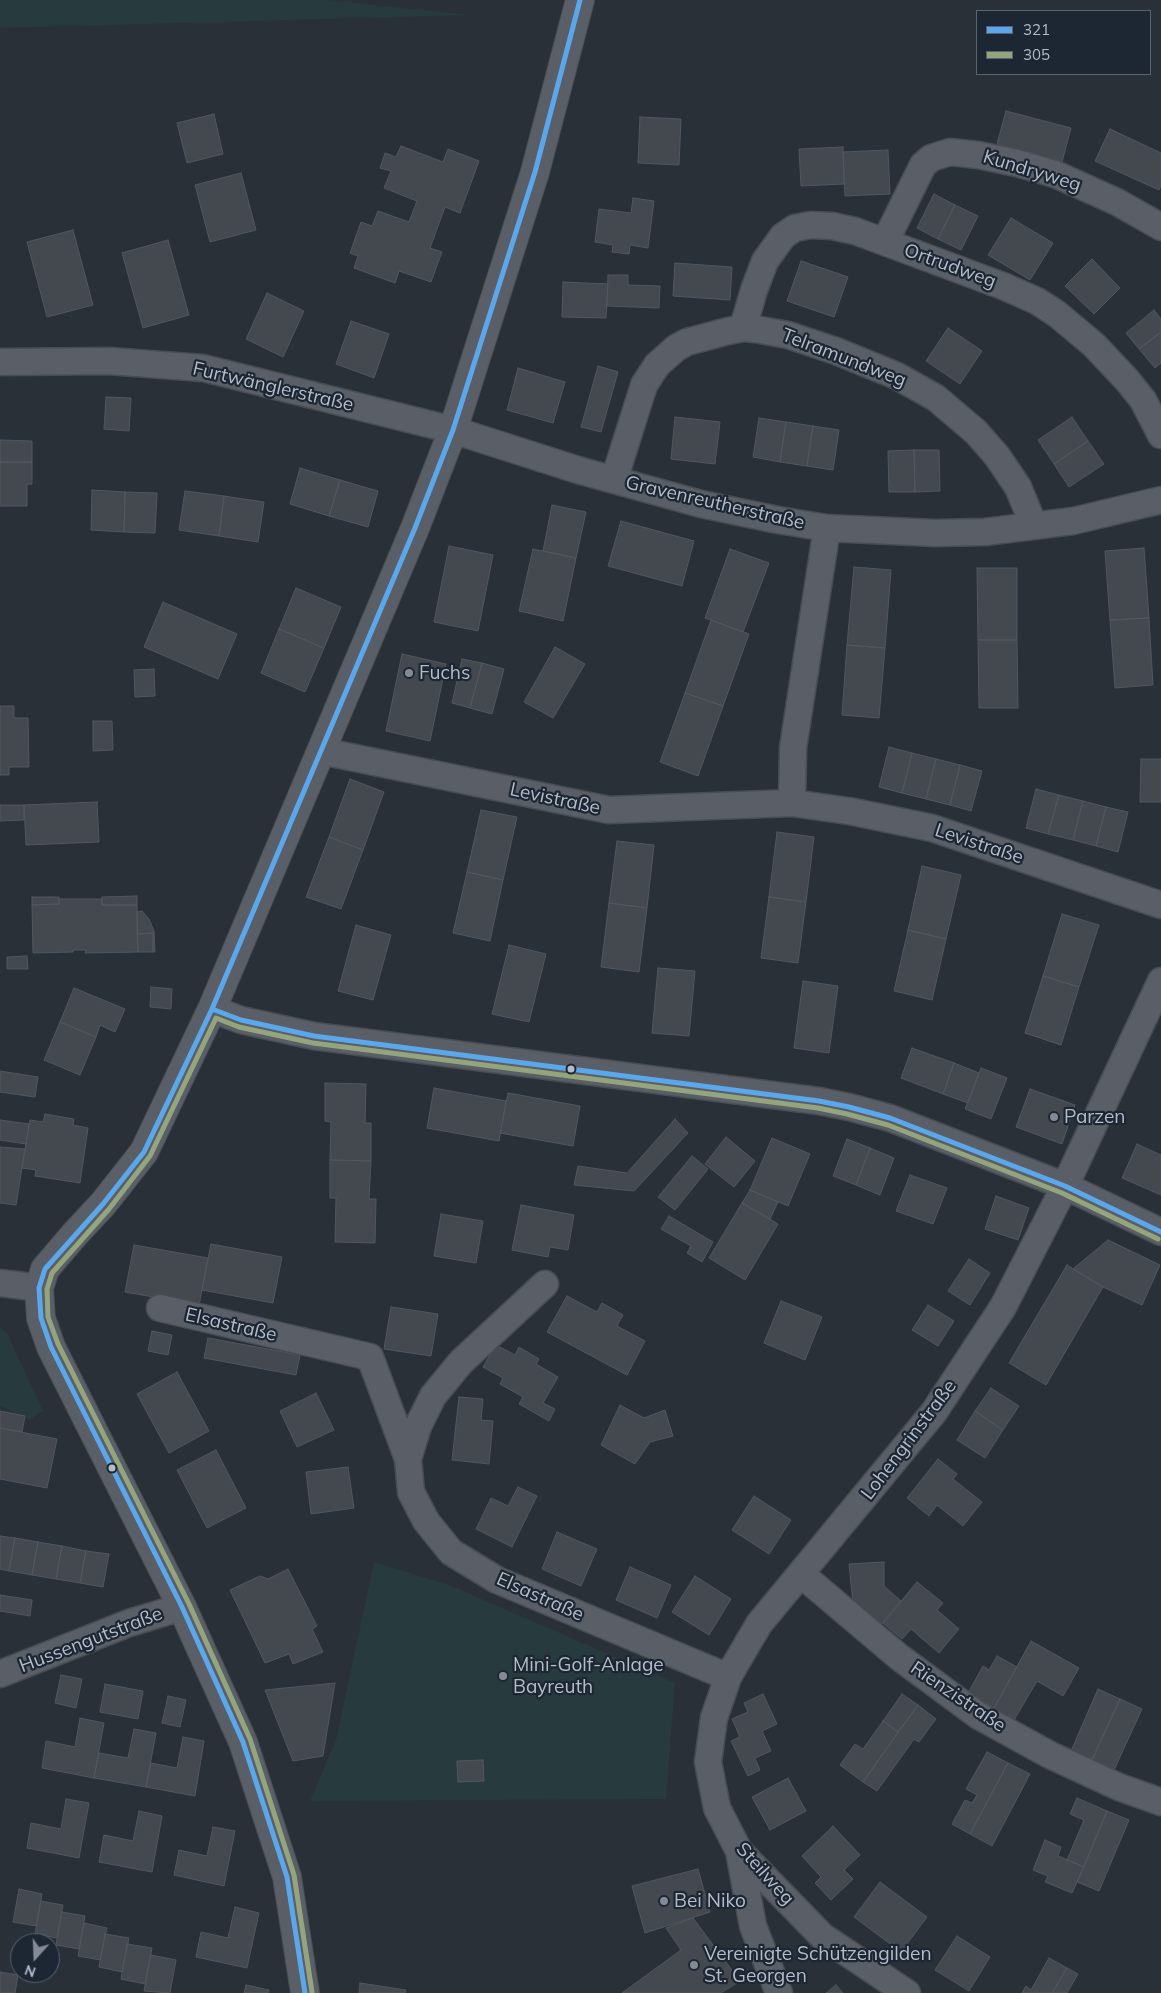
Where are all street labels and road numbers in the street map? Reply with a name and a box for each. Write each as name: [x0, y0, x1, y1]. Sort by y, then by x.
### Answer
street label: Kundryweg: [980, 145, 1084, 197]
street label: Ortrudweg: [901, 239, 999, 293]
street label: Telramundweg: [779, 324, 909, 392]
street label: Furtwänglerstraße: [190, 357, 356, 417]
street label: Gravenreutherstraße: [623, 471, 807, 535]
street label: Levistraße: [508, 778, 602, 820]
street label: Levistraße: [932, 819, 1026, 869]
street label: Elsastraße: [183, 1303, 279, 1347]
street label: Lohengrinstraße: [856, 1376, 962, 1504]
street label: Elsastraße: [493, 1568, 587, 1626]
street label: Hussengutstraße: [16, 1602, 166, 1678]
street label: Rienzistraße: [906, 1657, 1010, 1737]
street label: Steilweg: [731, 1838, 799, 1910]

